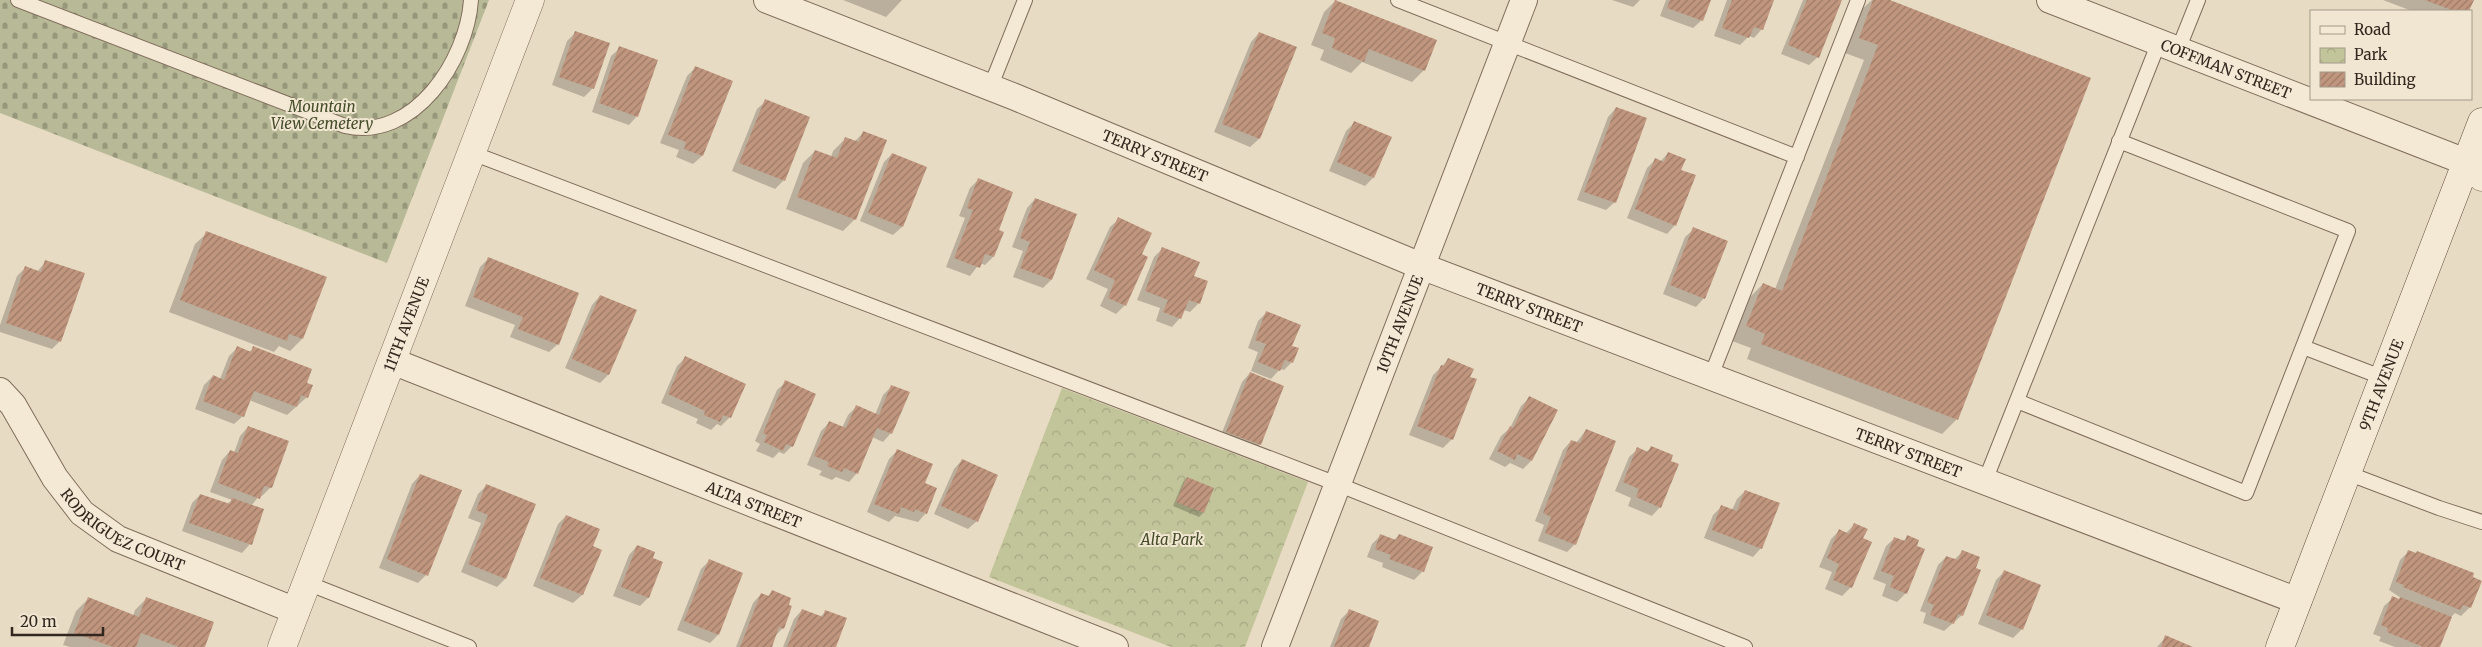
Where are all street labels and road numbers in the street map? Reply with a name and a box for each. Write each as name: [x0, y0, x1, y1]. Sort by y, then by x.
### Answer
street label: COFFMAN STREET: [2158, 35, 2295, 103]
street label: TERRY STREET: [1099, 125, 1211, 186]
street label: 10TH AVENUE: [1372, 272, 1427, 376]
street label: 11TH AVENUE: [379, 273, 433, 374]
street label: TERRY STREET: [1473, 278, 1586, 337]
street label: 9TH AVENUE: [2355, 336, 2407, 433]
street label: TERRY STREET: [1853, 423, 1965, 481]
street label: ALTA STREET: [702, 476, 805, 532]
street label: RODRIGUEZ COURT: [57, 484, 188, 575]

